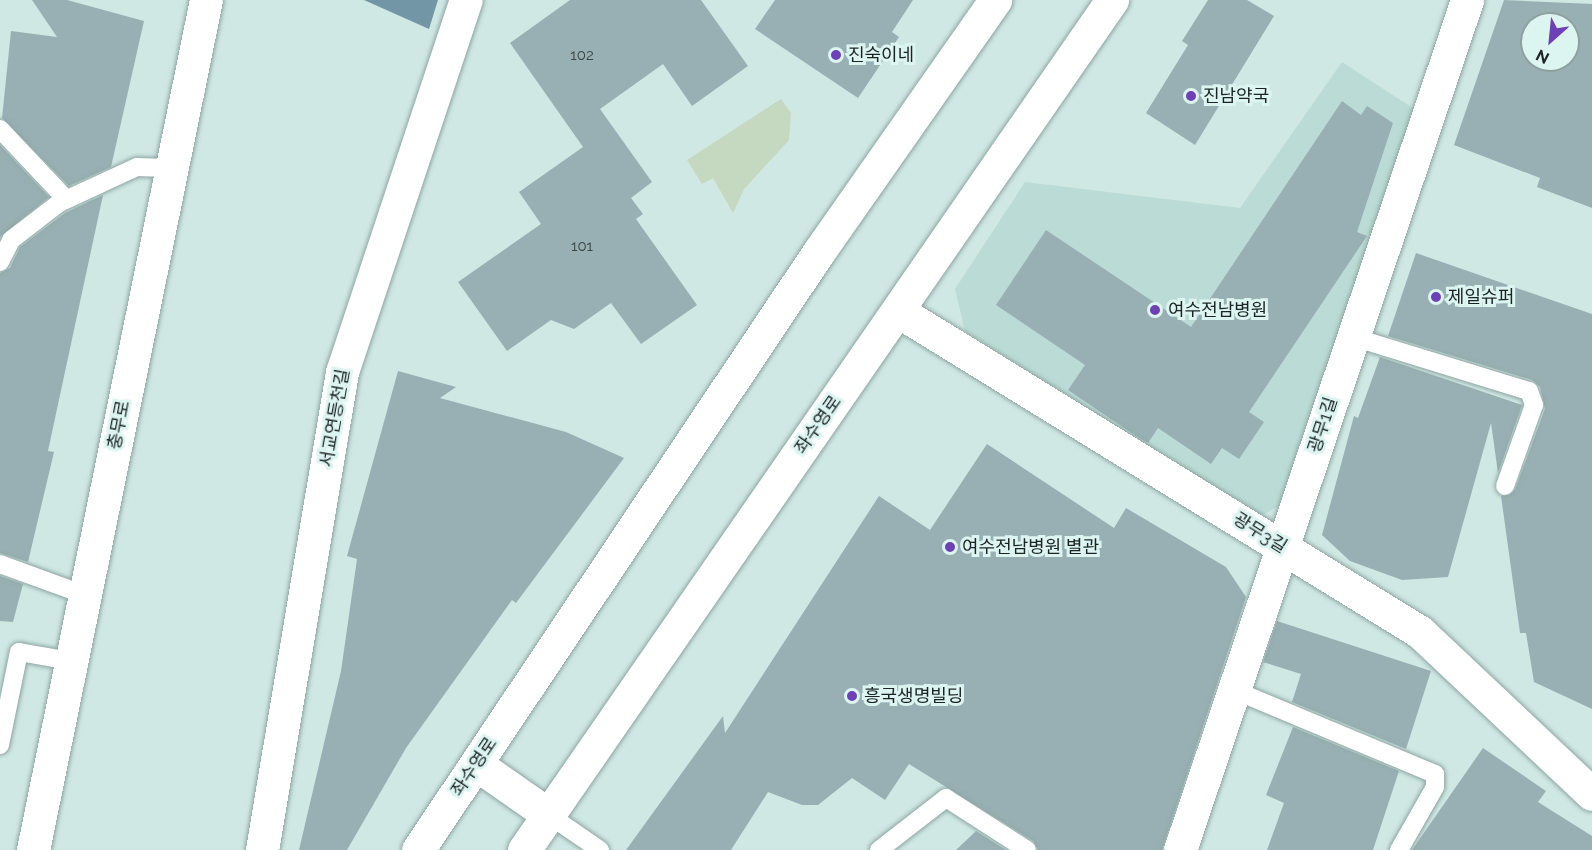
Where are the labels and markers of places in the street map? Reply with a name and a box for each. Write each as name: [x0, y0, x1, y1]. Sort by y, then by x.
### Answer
place label: 진숙이네: [848, 44, 914, 66]
marker: 진숙이네: [829, 48, 843, 62]
place label: 진남약국: [1203, 85, 1269, 107]
marker: 진남약국: [1184, 89, 1198, 103]
place label: 제일슈퍼: [1448, 286, 1514, 308]
marker: 제일슈퍼: [1429, 290, 1443, 304]
place label: 여수전남병원: [1168, 299, 1267, 321]
marker: 여수전남병원: [1146, 301, 1164, 319]
place label: 여수전남병원 별관: [962, 536, 1099, 558]
marker: 여수전남병원 별관: [943, 540, 957, 554]
place label: 흥국생명빌딩: [864, 685, 963, 707]
marker: 흥국생명빌딩: [845, 689, 859, 703]

